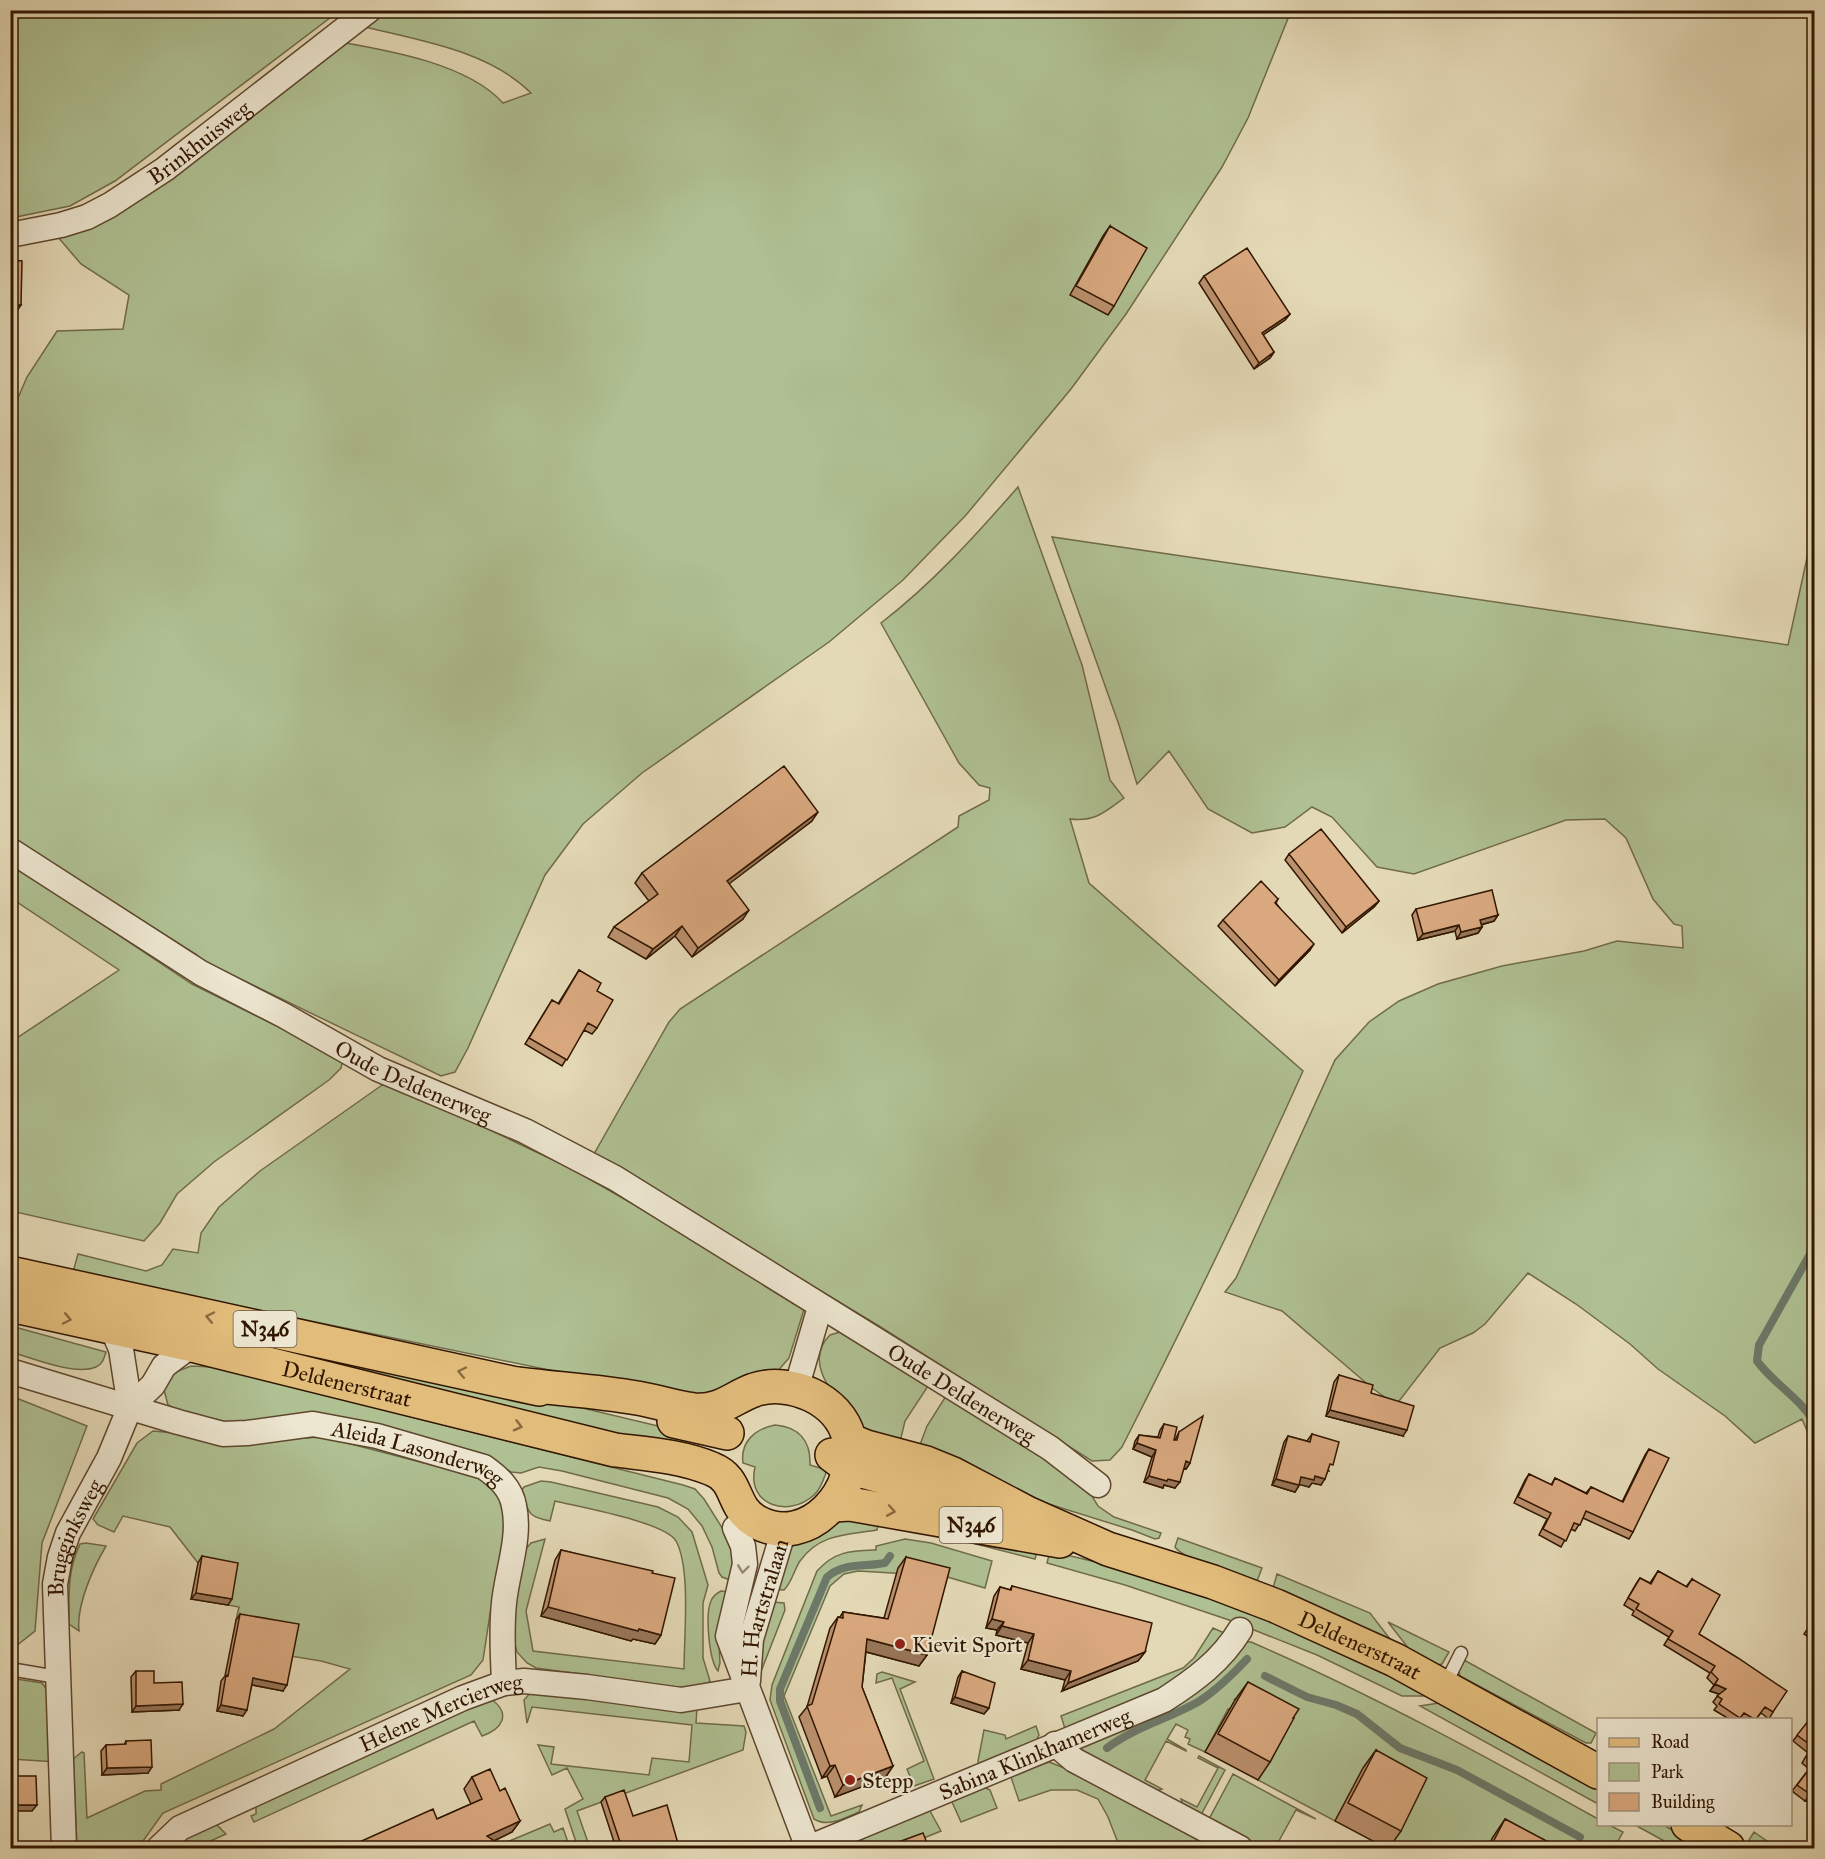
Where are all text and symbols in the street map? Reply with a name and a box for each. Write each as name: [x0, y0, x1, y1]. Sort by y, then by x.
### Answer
street label: Brinkhuisweg: [142, 94, 256, 190]
street label: Oude Deldenerweg: [330, 1034, 496, 1129]
one-way arrow: [62, 1311, 72, 1324]
one-way arrow: [205, 1311, 215, 1324]
road number: N346: [234, 1311, 296, 1347]
street label: Oude Deldenerweg: [883, 1337, 1042, 1450]
street label: Deldenerstraat: [279, 1354, 415, 1413]
one-way arrow: [457, 1366, 467, 1379]
street label: Aleida Lasonderweg: [328, 1414, 511, 1492]
one-way arrow: [513, 1418, 523, 1431]
street label: Brugginksweg: [41, 1474, 109, 1597]
one-way arrow: [887, 1505, 896, 1517]
road number: N346: [940, 1507, 1002, 1543]
street label: H. Hartstralaan: [735, 1535, 794, 1678]
one-way arrow: [737, 1565, 750, 1574]
street label: Deldenerstraat: [1294, 1605, 1426, 1686]
place label: Kievit Sport: [912, 1631, 1023, 1658]
marker: Kievit Sport: [893, 1637, 907, 1651]
street label: Helene Mercierweg: [355, 1668, 524, 1757]
street label: Sabina Klinkhamerweg: [935, 1702, 1136, 1806]
legend: [1597, 1718, 1792, 1826]
text: Road: [1651, 1731, 1689, 1753]
text: Park: [1651, 1761, 1684, 1783]
place label: Stepp: [862, 1767, 914, 1794]
marker: Stepp: [843, 1773, 857, 1787]
text: Building: [1651, 1791, 1715, 1814]

